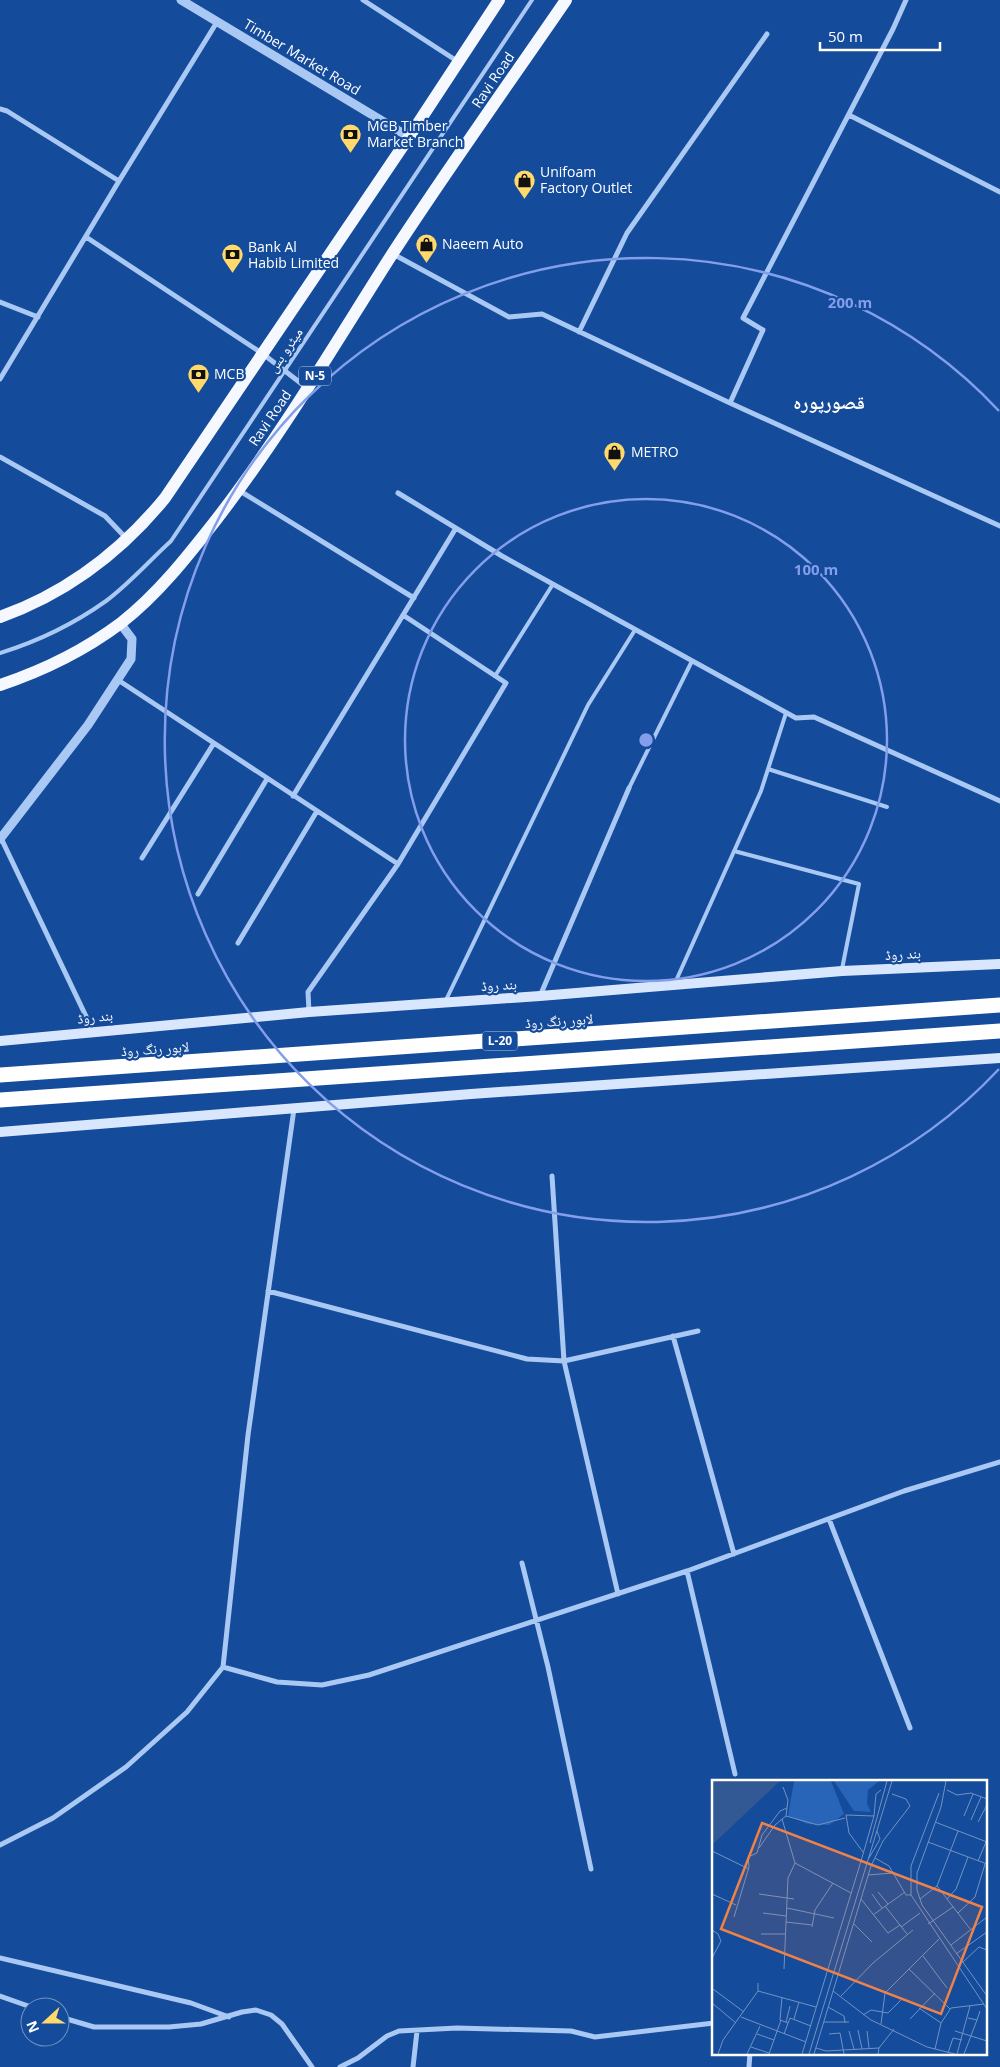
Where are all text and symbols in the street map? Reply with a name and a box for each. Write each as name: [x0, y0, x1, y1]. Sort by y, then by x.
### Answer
street label: Timber Market Road: [240, 14, 364, 99]
scale bar: [820, 20, 940, 52]
text: 50 m: [828, 26, 863, 46]
street label: Ravi Road: [467, 48, 518, 112]
place label: MCB Timber Market Branch: [367, 116, 463, 151]
bank icon: MCB Timber Market Branch: [339, 122, 363, 153]
place label: Unifoam Factory Outlet: [540, 162, 632, 197]
shop icon: Unifoam Factory Outlet: [512, 168, 536, 199]
shop icon: Naeem Auto: [414, 232, 438, 263]
place label: Naeem Auto: [442, 234, 524, 253]
place label: Bank Al Habib Limited: [248, 237, 339, 272]
bank icon: Bank Al Habib Limited: [220, 243, 244, 274]
text: 200 m: [828, 292, 872, 312]
street label: میٹرو بس: [263, 324, 307, 376]
bank icon: MCB: [186, 362, 210, 393]
place label: MCB: [214, 364, 244, 383]
road number: N-5: [299, 366, 331, 386]
street label: Ravi Road: [244, 386, 295, 450]
district label: قصورپورہ: [793, 389, 865, 415]
shop icon: METRO: [603, 440, 627, 471]
place label: METRO: [631, 442, 679, 461]
text: 100 m: [794, 559, 838, 579]
centre of rings: [637, 731, 655, 749]
street label: بند روڈ: [885, 943, 922, 964]
street label: بند روڈ: [481, 974, 518, 995]
street label: بند روڈ: [76, 1005, 114, 1028]
street label: لاہور رنگ روڈ: [524, 1009, 594, 1032]
road number: L-20: [482, 1032, 518, 1050]
street label: لاہور رنگ روڈ: [120, 1037, 190, 1060]
inset map: [712, 1780, 988, 2054]
north arrow: [20, 1997, 70, 2047]
text: N: [21, 2018, 43, 2036]

